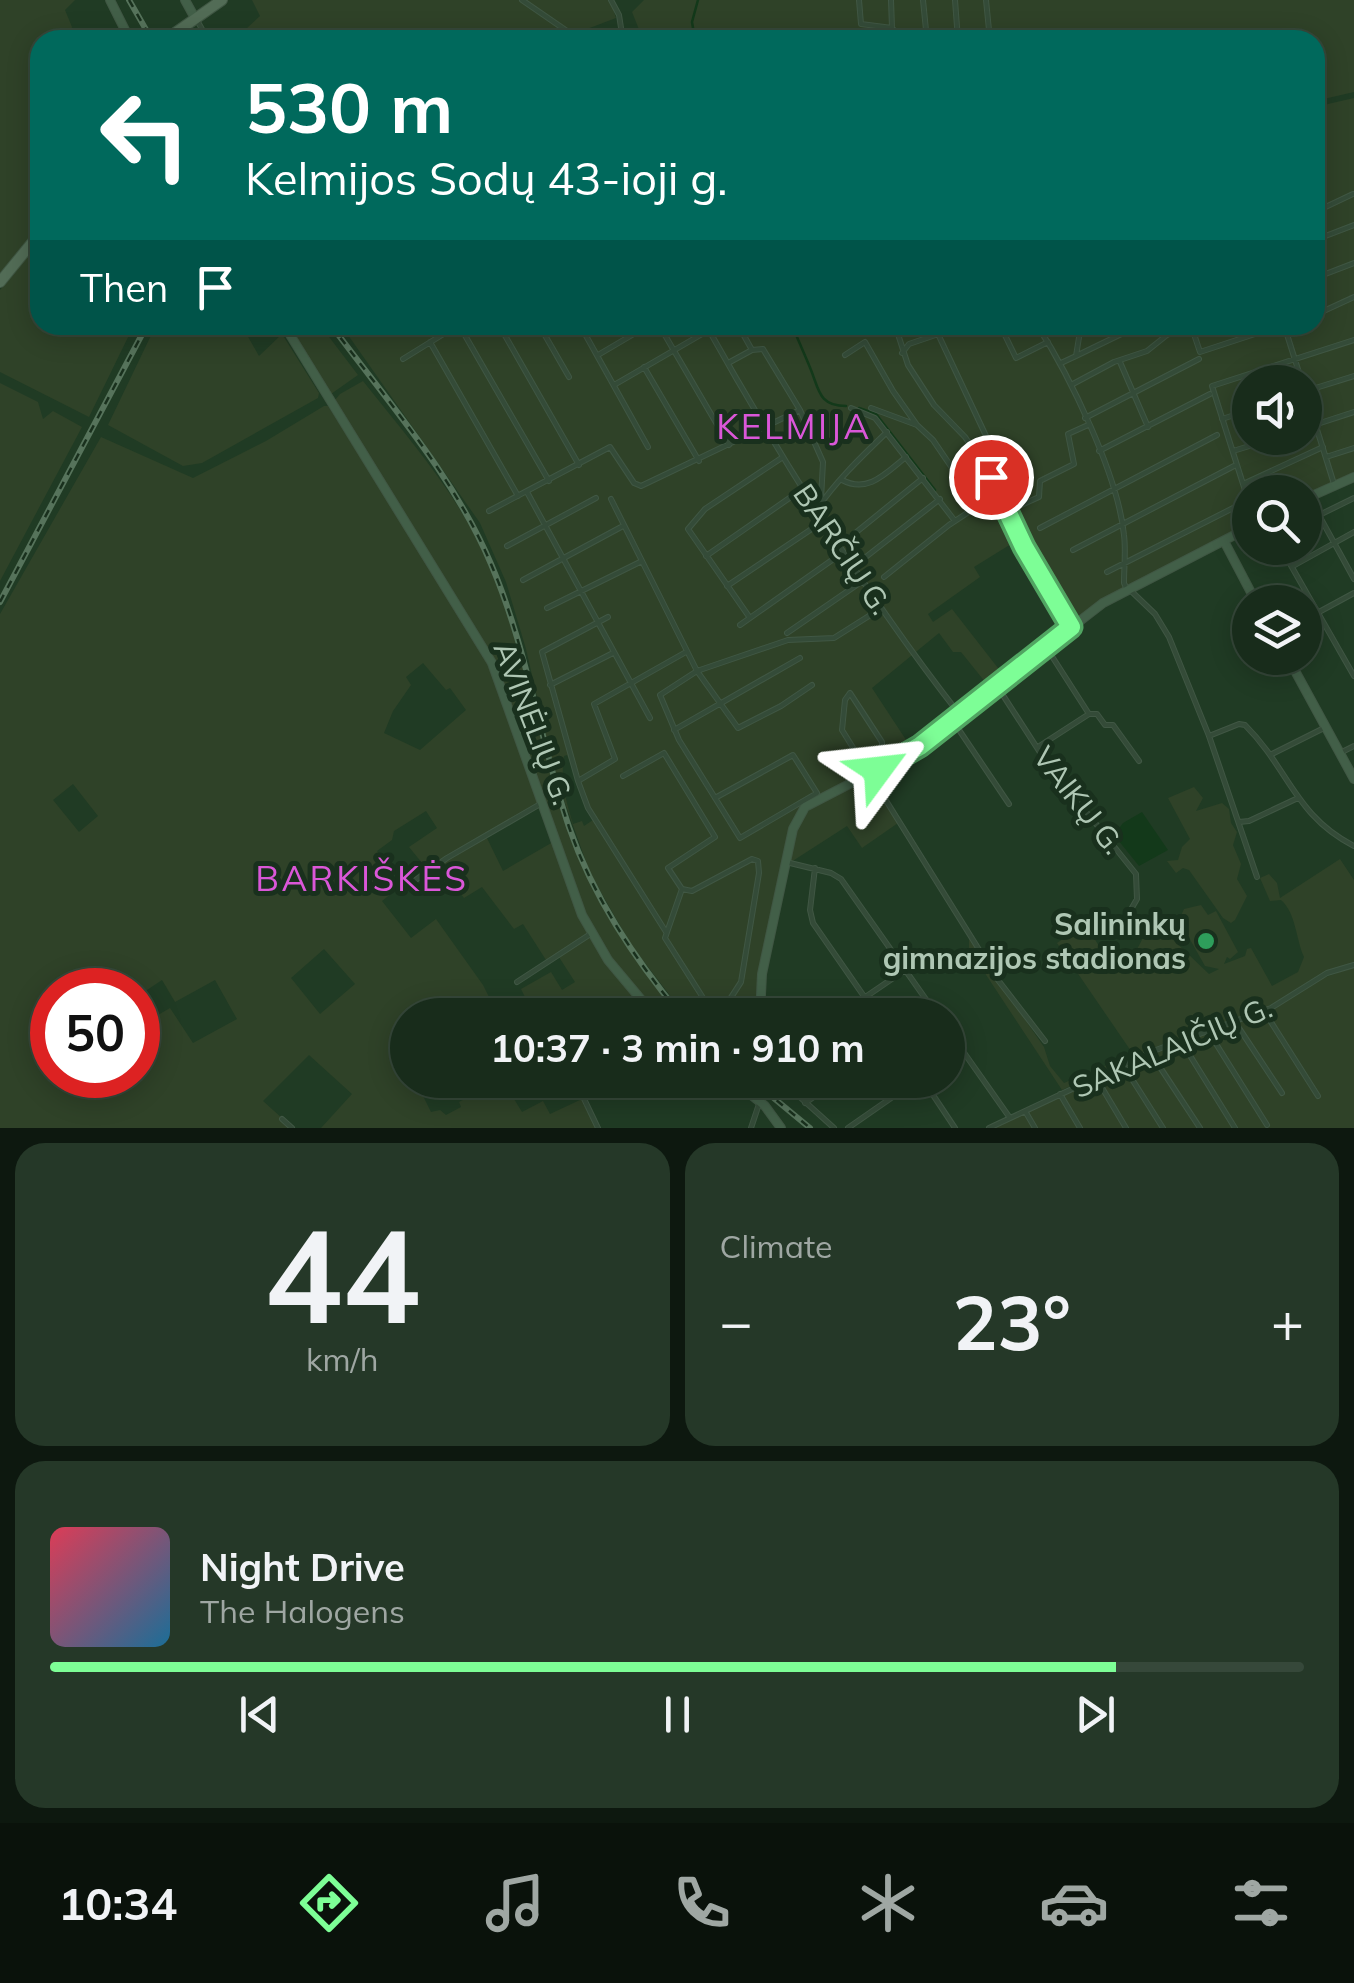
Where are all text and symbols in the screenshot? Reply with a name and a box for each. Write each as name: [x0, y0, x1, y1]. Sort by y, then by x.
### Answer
text: 530 m: [245, 63, 453, 151]
icon: left: [80, 70, 210, 200]
text: Kelmijos Sodų 43-ioji g.: [245, 150, 728, 206]
icon: arrive: [188, 260, 243, 315]
text: Then: [80, 264, 168, 312]
map controls: [1232, 365, 1322, 675]
button: sound: [1232, 365, 1322, 455]
district label: KELMIJA: [716, 404, 872, 448]
pin: [949, 435, 1034, 520]
icon: arrive: [964, 450, 1019, 505]
button: search: [1232, 475, 1322, 565]
street label: BARČIŲ G.: [785, 476, 901, 622]
button: layers: [1232, 585, 1322, 675]
street label: AVINĖLIŲ G.: [485, 636, 583, 810]
position arrow: [826, 718, 930, 822]
street label: VAIKŲ G.: [1025, 739, 1133, 861]
district label: BARKIŠKĖS: [255, 856, 469, 900]
place label: Salininkų gimnazijos stadionas: [883, 905, 1186, 977]
marker: Salininkų gimnazijos stadionas: [1195, 930, 1217, 952]
speed limit sign: 50: [30, 968, 160, 1098]
street label: SAKALAIČIŲ G.: [1066, 988, 1278, 1106]
text: 10:37 · 3 min · 910 m: [490, 1024, 865, 1072]
text: 44: [264, 1192, 420, 1356]
text: Climate: [720, 1226, 832, 1266]
text: 23°: [953, 1275, 1071, 1369]
text: −: [720, 1287, 753, 1356]
text: +: [1271, 1287, 1304, 1356]
text: km/h: [306, 1339, 378, 1379]
text: Night Drive: [200, 1543, 405, 1591]
text: The Halogens: [200, 1591, 405, 1631]
icon: previous: [232, 1687, 287, 1742]
icon: pause: [650, 1687, 705, 1742]
icon: next: [1068, 1687, 1123, 1742]
icon: directions: [294, 1868, 364, 1938]
icon: music: [480, 1868, 550, 1938]
icon: phone: [667, 1868, 737, 1938]
icon: climate: [853, 1868, 923, 1938]
icon: car: [1039, 1868, 1109, 1938]
icon: filters: [1226, 1868, 1296, 1938]
text: 10:34: [58, 1875, 177, 1931]

